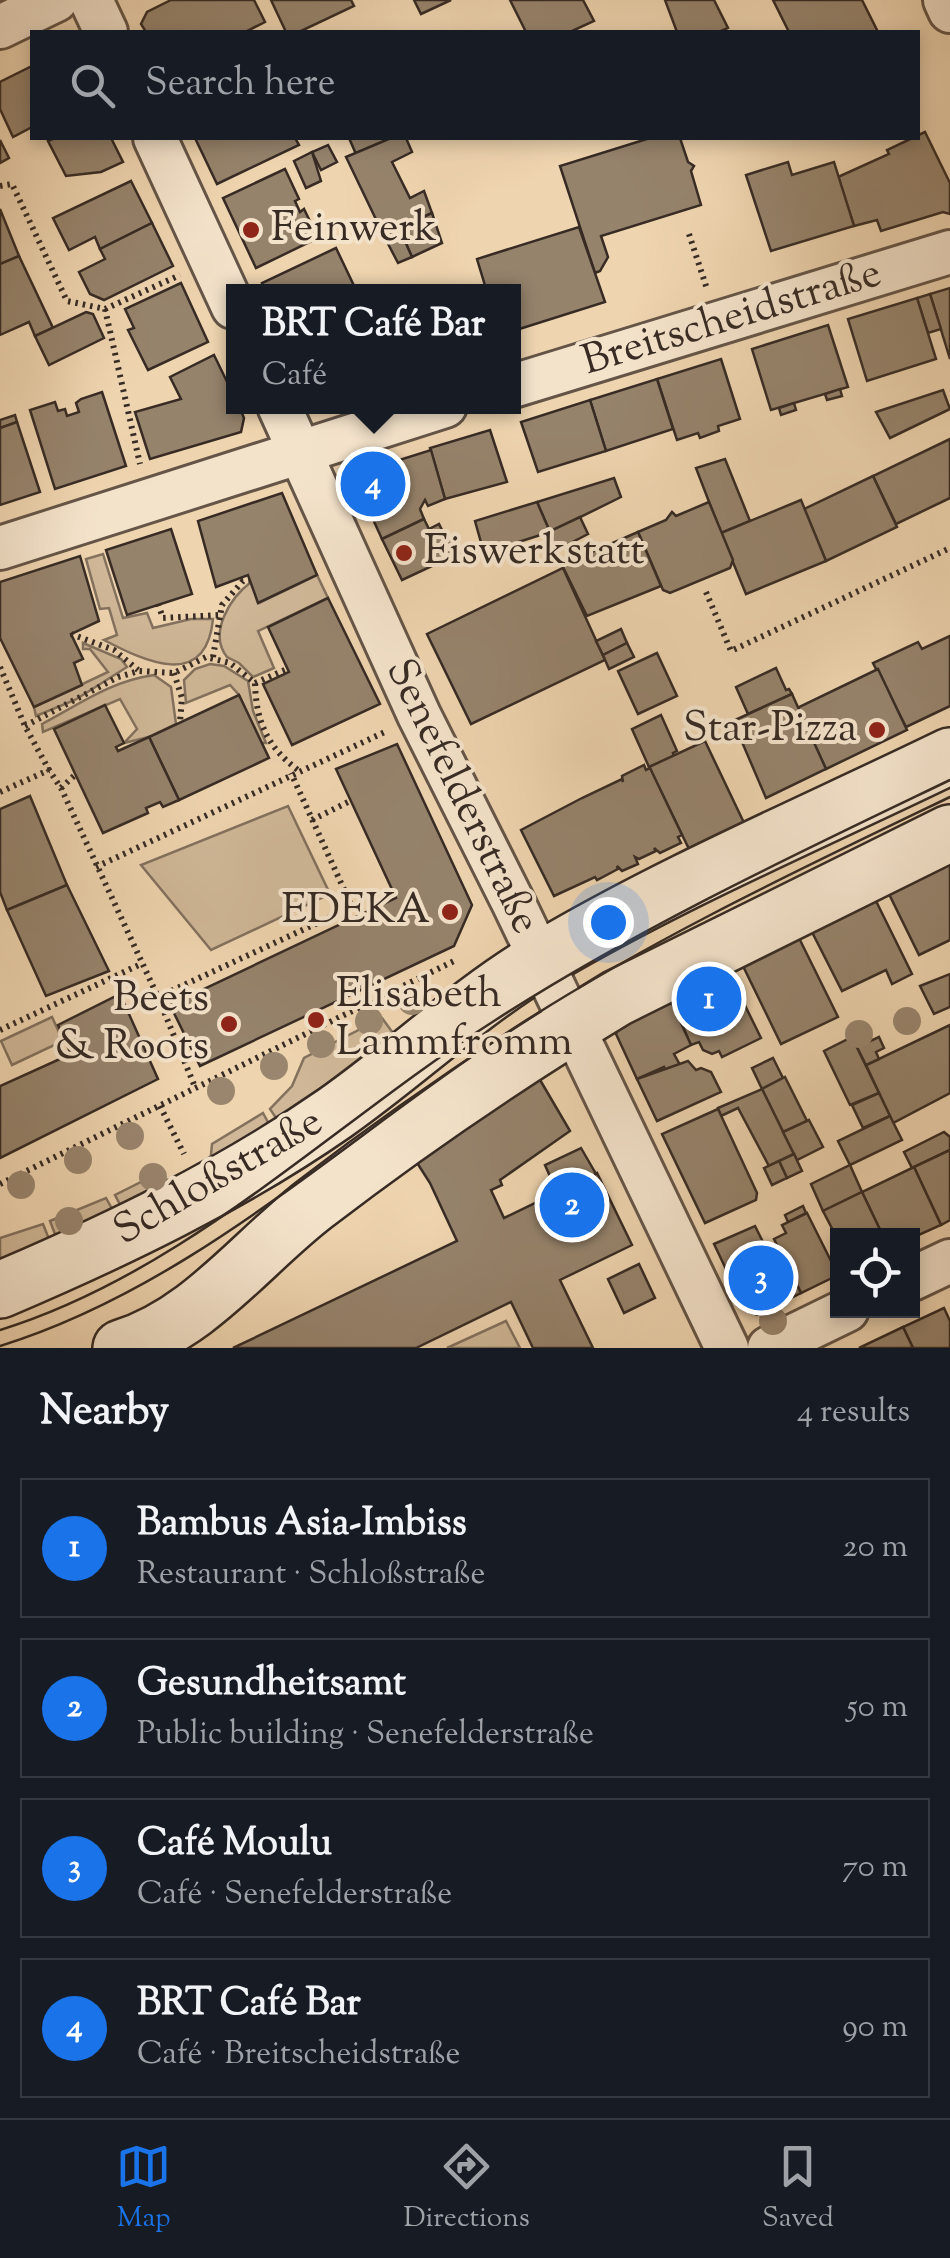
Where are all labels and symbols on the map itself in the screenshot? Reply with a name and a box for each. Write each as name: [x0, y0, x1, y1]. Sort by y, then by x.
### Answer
place label: Feinwerk: [271, 200, 437, 260]
marker: Feinwerk: [240, 219, 262, 241]
street label: Breitscheidstraße: [575, 245, 889, 393]
pin: 4: [340, 446, 406, 522]
place label: Eiswerkstatt: [424, 523, 645, 583]
marker: Eiswerkstatt: [393, 542, 415, 564]
street label: Senefelderstraße: [368, 649, 554, 945]
place label: Star-Pizza: [683, 700, 857, 760]
marker: Star-Pizza: [866, 719, 888, 741]
place label: EDEKA: [281, 882, 430, 942]
your location: [583, 897, 634, 948]
marker: EDEKA: [439, 901, 461, 923]
pin: 1: [676, 962, 742, 1036]
place label: Elisabeth Lammfromm: [336, 966, 573, 1074]
place label: Beets & Roots: [55, 970, 209, 1078]
marker: Elisabeth Lammfromm: [305, 1009, 327, 1031]
marker: Beets & Roots: [218, 1013, 240, 1035]
street label: Schloßstraße: [103, 1094, 335, 1262]
pin: 2: [540, 1168, 604, 1242]
pin: 3: [728, 1240, 794, 1316]

